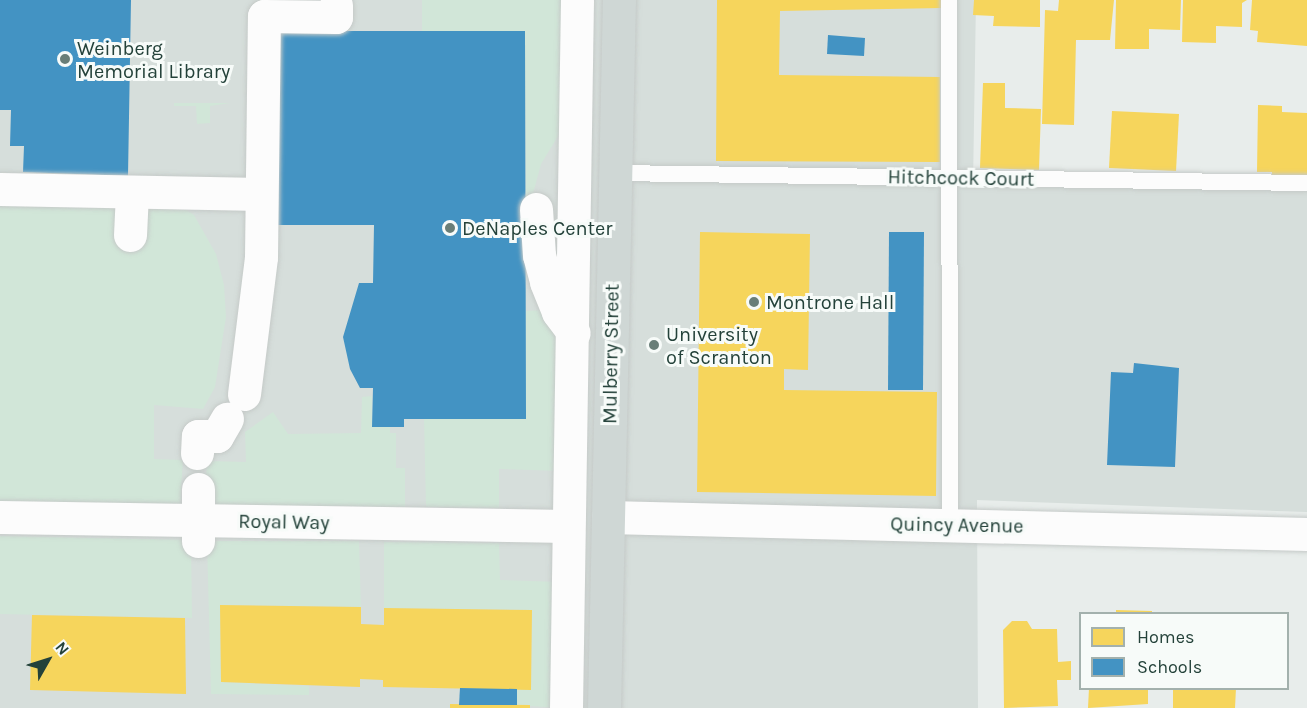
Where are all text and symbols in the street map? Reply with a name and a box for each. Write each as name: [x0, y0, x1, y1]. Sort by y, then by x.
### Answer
place label: Weinberg Memorial Library: [77, 36, 230, 83]
marker: Weinberg Memorial Library: [58, 52, 72, 66]
street label: Hitchcock Court: [887, 165, 1035, 191]
place label: DeNaples Center: [462, 216, 613, 240]
marker: DeNaples Center: [443, 221, 457, 235]
street label: Mulberry Street: [598, 284, 624, 424]
place label: Montrone Hall: [766, 290, 894, 314]
marker: Montrone Hall: [747, 295, 761, 309]
place label: University of Scranton: [666, 322, 772, 369]
marker: University of Scranton: [647, 338, 661, 352]
street label: Royal Way: [238, 509, 330, 535]
street label: Quincy Avenue: [890, 512, 1024, 538]
legend: [1079, 612, 1289, 690]
text: Homes: [1137, 626, 1194, 648]
north arrow: [18, 630, 78, 690]
text: N: [51, 638, 73, 659]
text: Schools: [1137, 656, 1202, 678]

